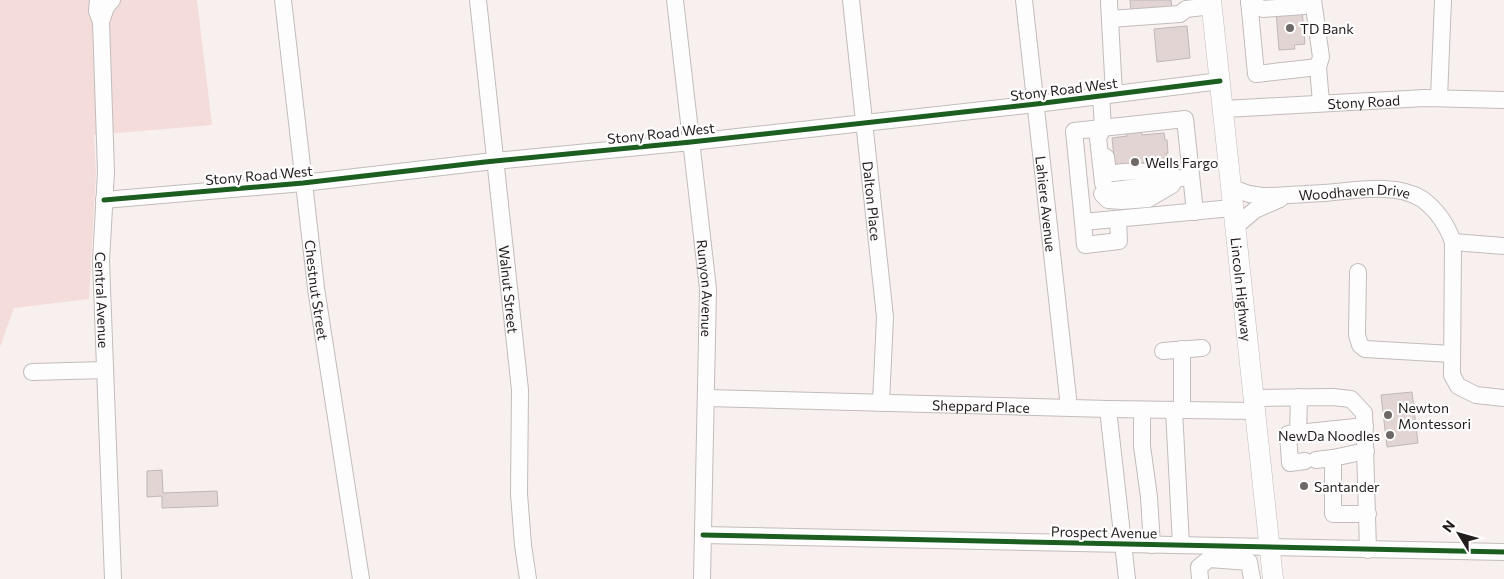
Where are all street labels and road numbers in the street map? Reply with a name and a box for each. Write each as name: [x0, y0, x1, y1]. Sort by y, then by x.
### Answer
street label: Stony Road West: [1009, 74, 1119, 104]
street label: Stony Road: [1327, 91, 1401, 112]
street label: Stony Road West: [606, 119, 716, 147]
street label: Lahiere Avenue: [1033, 155, 1060, 253]
street label: Dalton Place: [860, 160, 885, 242]
street label: Stony Road West: [204, 162, 314, 188]
street label: Woodhaven Drive: [1298, 180, 1413, 203]
street label: Lincoln Highway: [1228, 237, 1256, 342]
street label: Chestnut Street: [302, 239, 332, 342]
street label: Runyon Avenue: [694, 239, 717, 337]
street label: Walnut Street: [496, 244, 522, 334]
street label: Central Avenue: [92, 251, 113, 349]
street label: Sheppard Place: [932, 396, 1030, 415]
street label: Prospect Avenue: [1051, 523, 1157, 541]

